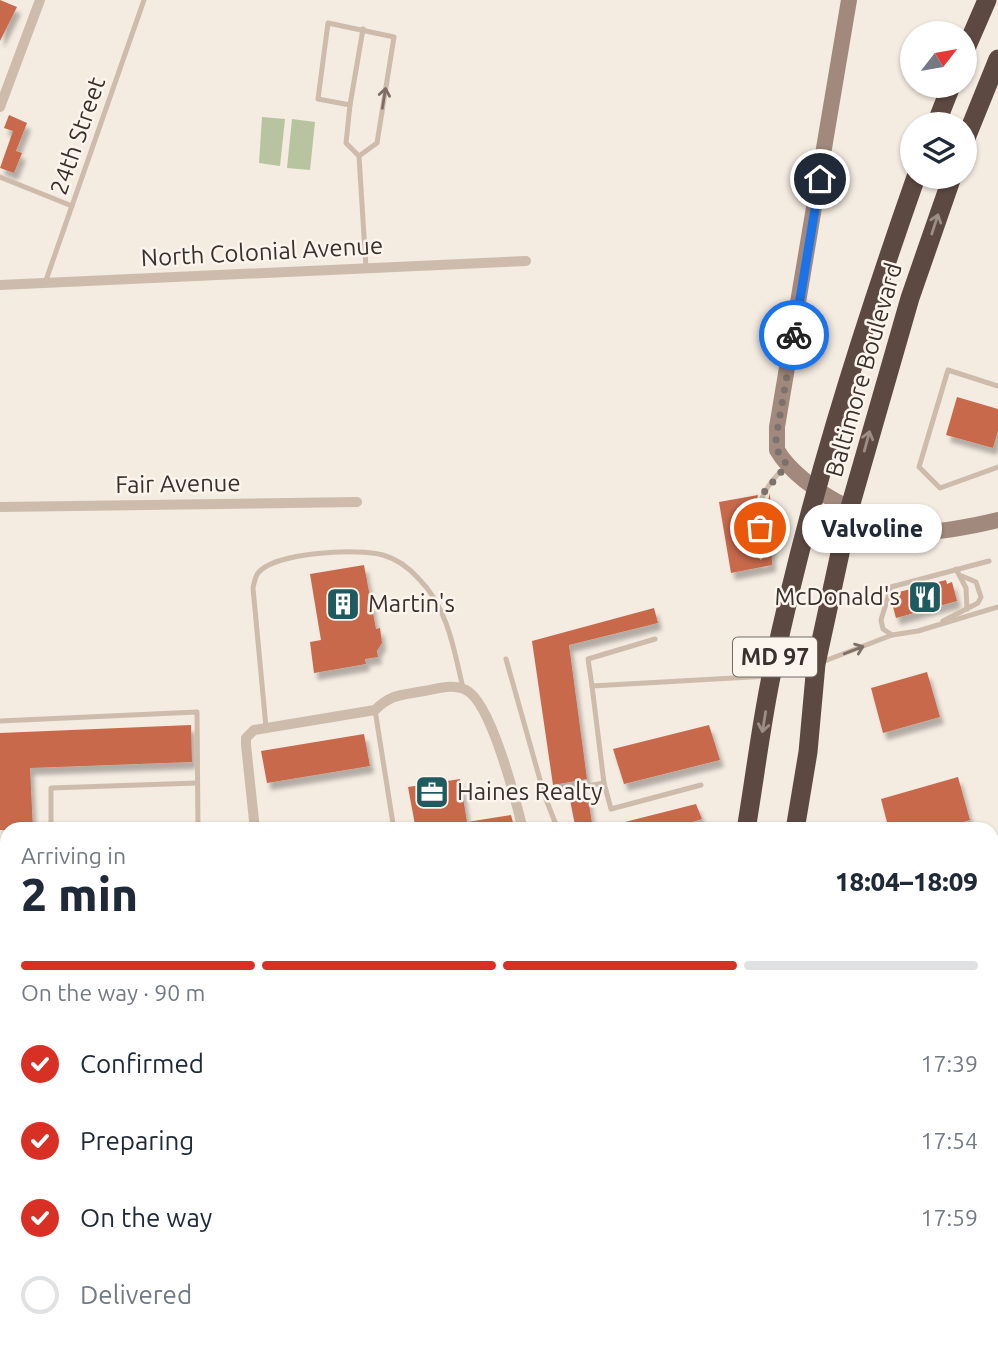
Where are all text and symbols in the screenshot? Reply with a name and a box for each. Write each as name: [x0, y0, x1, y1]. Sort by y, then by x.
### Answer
north arrow: [900, 21, 976, 98]
map controls: [900, 21, 977, 189]
street label: 24th Street: [45, 73, 110, 198]
one-way arrow: [378, 87, 391, 110]
button: layers: [900, 112, 977, 189]
pin: [790, 149, 850, 209]
icon: home: [801, 160, 839, 198]
one-way arrow: [929, 214, 942, 236]
street label: North Colonial Avenue: [140, 232, 384, 271]
street label: Baltimore Boulevard: [820, 260, 907, 480]
courier: [759, 300, 829, 370]
icon: bike: [775, 316, 813, 354]
one-way arrow: [861, 431, 874, 453]
street label: Fair Avenue: [115, 469, 241, 498]
pin: [730, 498, 790, 558]
callout: Valvoline: [802, 504, 942, 552]
icon: bag: [741, 509, 779, 547]
text: Valvoline: [821, 516, 923, 541]
restaurant icon: McDonald's: [906, 578, 944, 616]
place label: McDonald's: [774, 583, 900, 610]
building icon: Martin's: [324, 585, 362, 623]
place label: Martin's: [368, 590, 455, 617]
road number: MD 97: [733, 638, 817, 677]
one-way arrow: [842, 642, 864, 655]
one-way arrow: [757, 710, 770, 733]
office icon: Haines Realty: [413, 773, 451, 811]
place label: Haines Realty: [457, 778, 603, 805]
text: Arriving in: [21, 843, 126, 868]
text: 18:04–18:09: [835, 867, 978, 896]
text: 2 min: [21, 868, 138, 920]
text: On the way · 90 m: [21, 980, 205, 1005]
icon: check: [21, 1045, 59, 1083]
text: Confirmed: [80, 1049, 204, 1078]
text: 17:39: [920, 1051, 978, 1076]
icon: check: [21, 1122, 59, 1160]
text: Preparing: [80, 1126, 194, 1155]
text: 17:54: [920, 1128, 978, 1153]
icon: check: [21, 1199, 59, 1237]
text: On the way: [80, 1203, 212, 1232]
text: 17:59: [920, 1205, 978, 1230]
text: Delivered: [80, 1280, 192, 1309]

